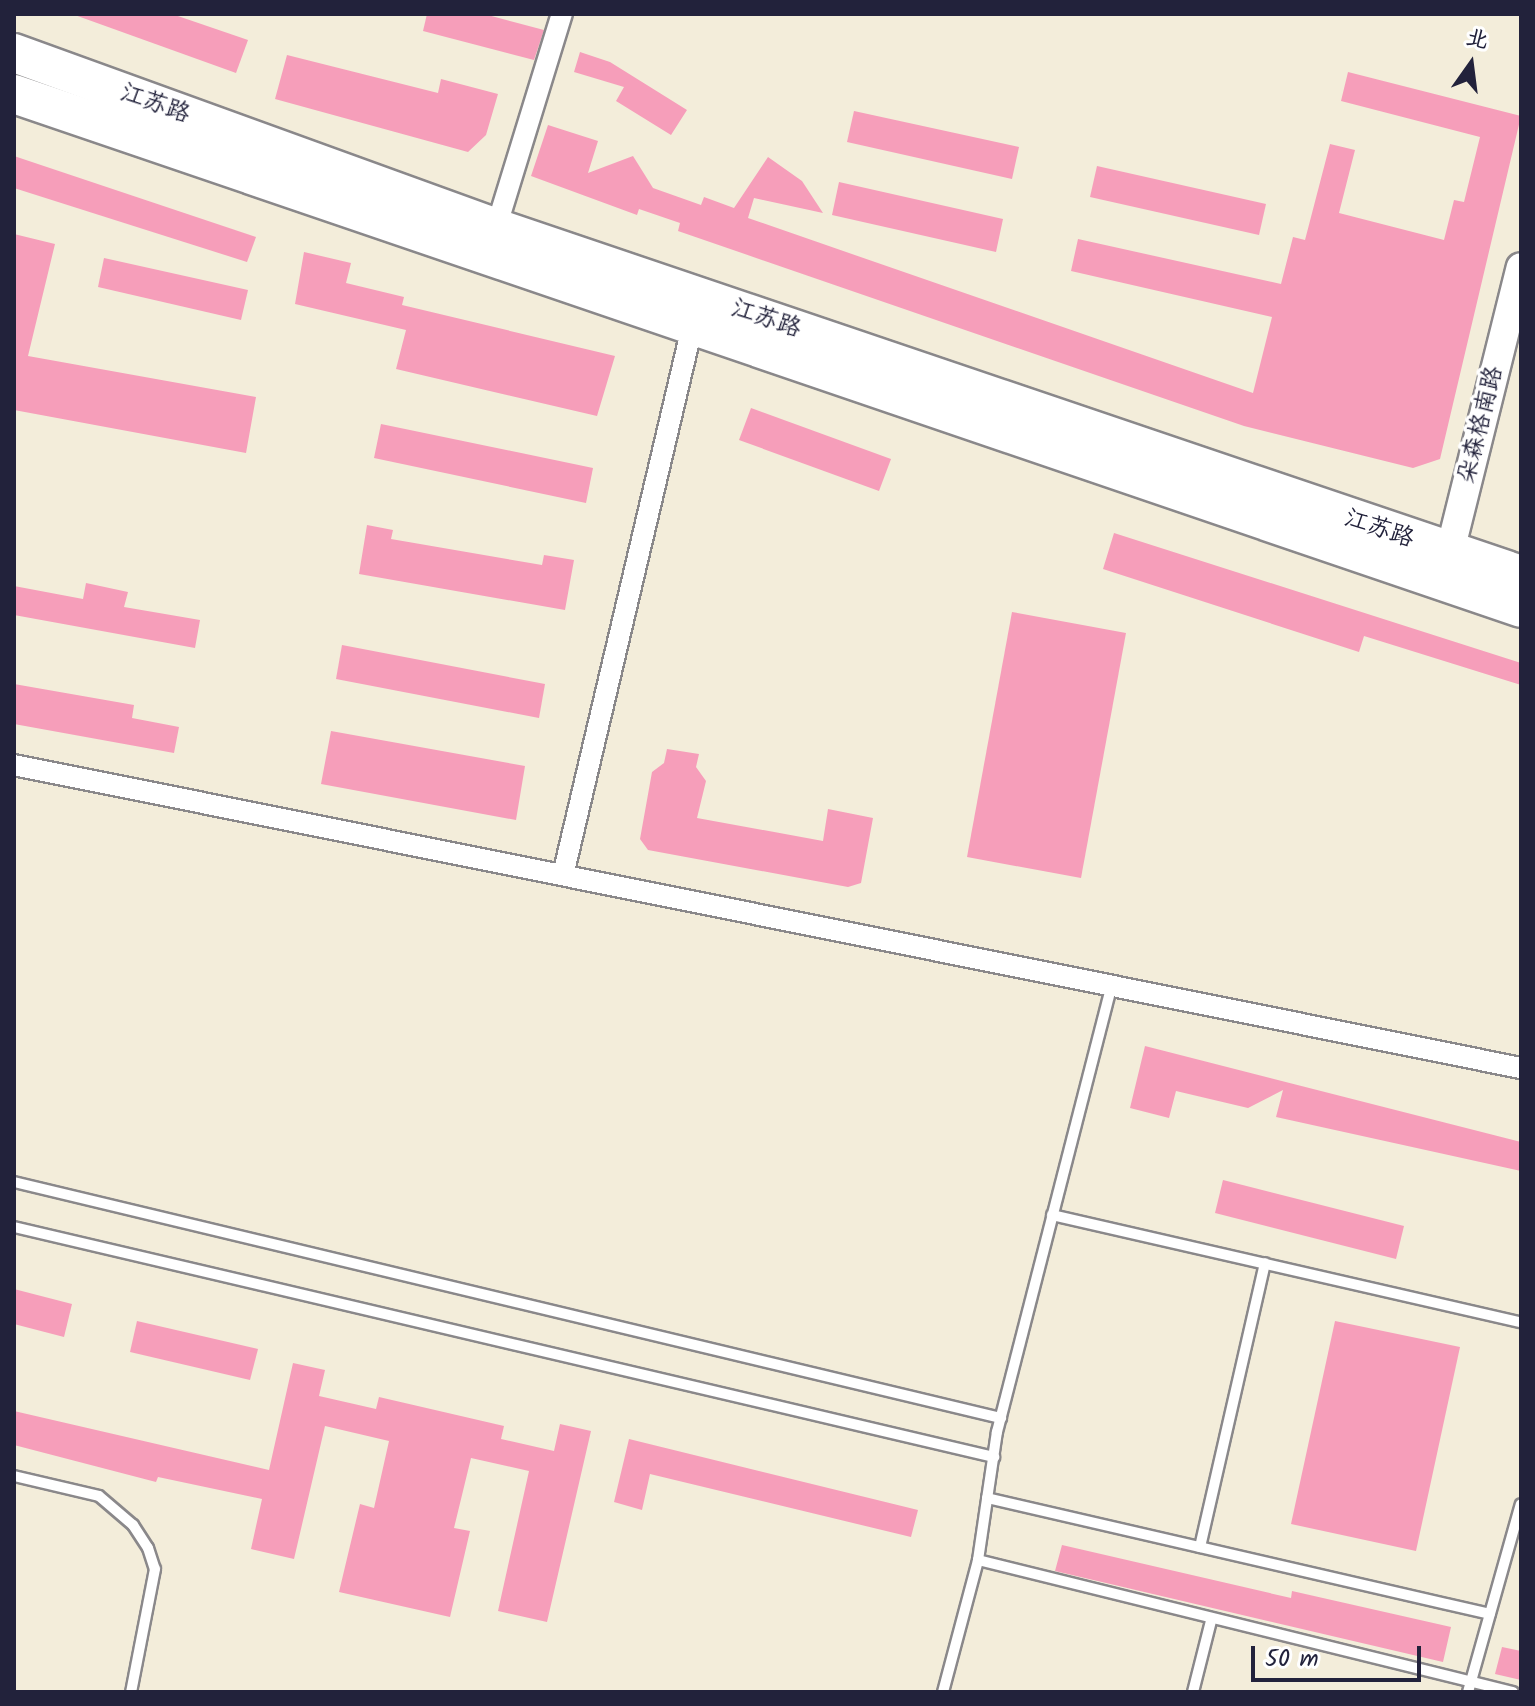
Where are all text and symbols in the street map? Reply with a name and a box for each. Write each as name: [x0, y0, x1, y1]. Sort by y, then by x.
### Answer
text: 北: [1462, 21, 1492, 60]
north arrow: [1431, 24, 1511, 104]
street label: 江苏路: [116, 78, 194, 130]
street label: 江苏路: [727, 294, 805, 344]
street label: 朵森格南路: [1453, 363, 1509, 487]
street label: 江苏路: [1340, 504, 1418, 554]
scale bar: [1255, 1630, 1425, 1680]
text: 50 m: [1265, 1640, 1319, 1679]

